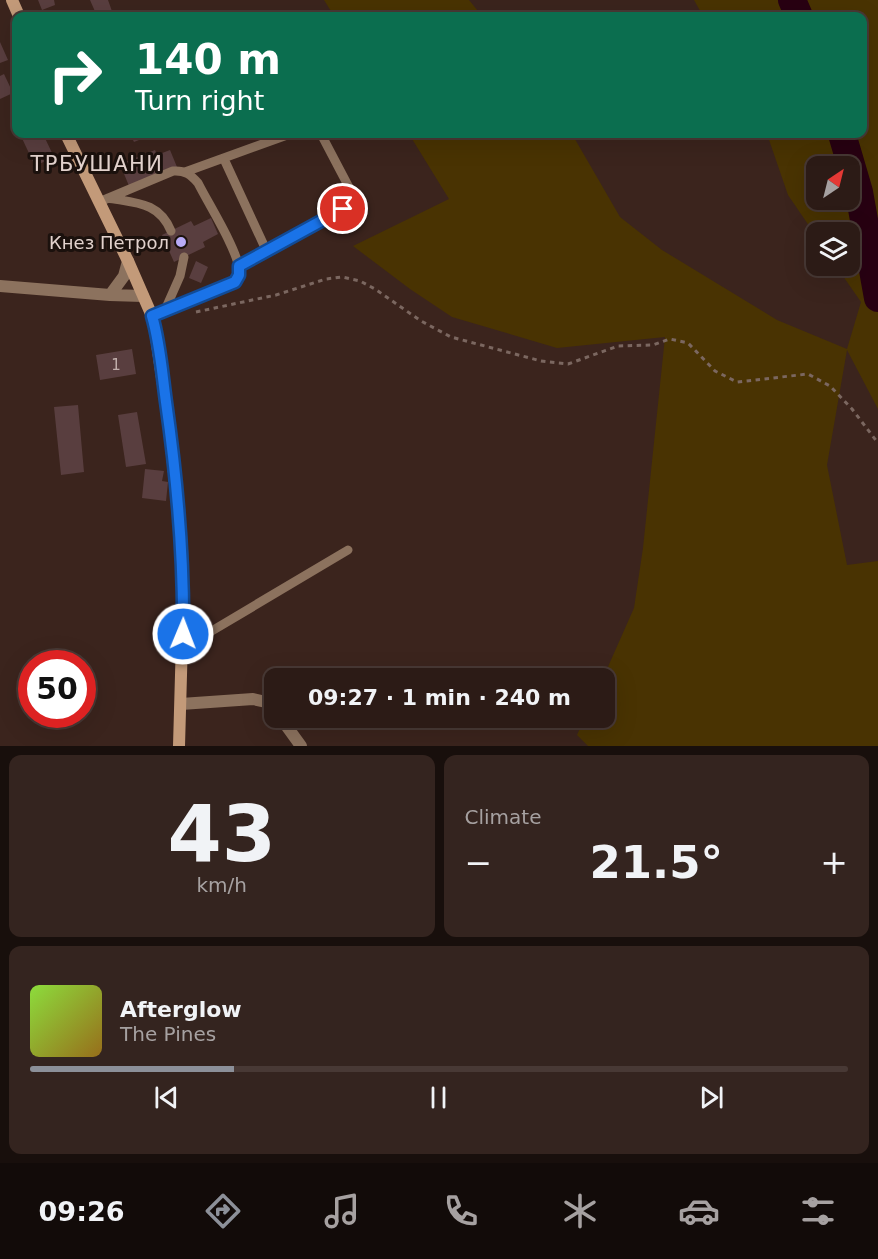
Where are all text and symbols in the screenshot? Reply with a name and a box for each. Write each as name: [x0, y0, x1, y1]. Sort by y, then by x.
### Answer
text: 140 m: [135, 35, 281, 84]
icon: right: [36, 36, 114, 114]
text: Turn right: [135, 85, 264, 116]
district label: ТРБУШАНИ: [29, 152, 164, 176]
north arrow: [806, 156, 860, 210]
map controls: [806, 156, 860, 276]
pin: [317, 183, 368, 234]
icon: arrive: [326, 192, 359, 225]
button: layers: [806, 222, 860, 276]
place label: Кнез Петрол: [49, 232, 169, 253]
marker: Кнез Петрол: [174, 235, 188, 249]
house number: 1: [111, 356, 121, 374]
position arrow: [151, 602, 215, 666]
speed limit sign: 50: [18, 650, 96, 728]
text: 09:27 · 1 min · 240 m: [308, 685, 571, 710]
text: 43: [167, 789, 276, 879]
text: Climate: [465, 805, 541, 829]
text: 21.5°: [589, 836, 723, 889]
text: −: [465, 843, 492, 882]
text: +: [820, 843, 848, 882]
text: km/h: [197, 873, 247, 897]
text: Afterglow: [120, 997, 242, 1022]
text: The Pines: [120, 1022, 216, 1046]
icon: previous: [150, 1081, 183, 1114]
icon: pause: [422, 1081, 455, 1114]
icon: next: [695, 1081, 728, 1114]
icon: directions: [202, 1190, 244, 1232]
icon: music: [321, 1190, 363, 1232]
icon: phone: [440, 1190, 482, 1232]
icon: climate: [559, 1190, 601, 1232]
icon: car: [678, 1190, 720, 1232]
icon: filters: [797, 1190, 839, 1232]
text: 09:26: [39, 1196, 125, 1227]

